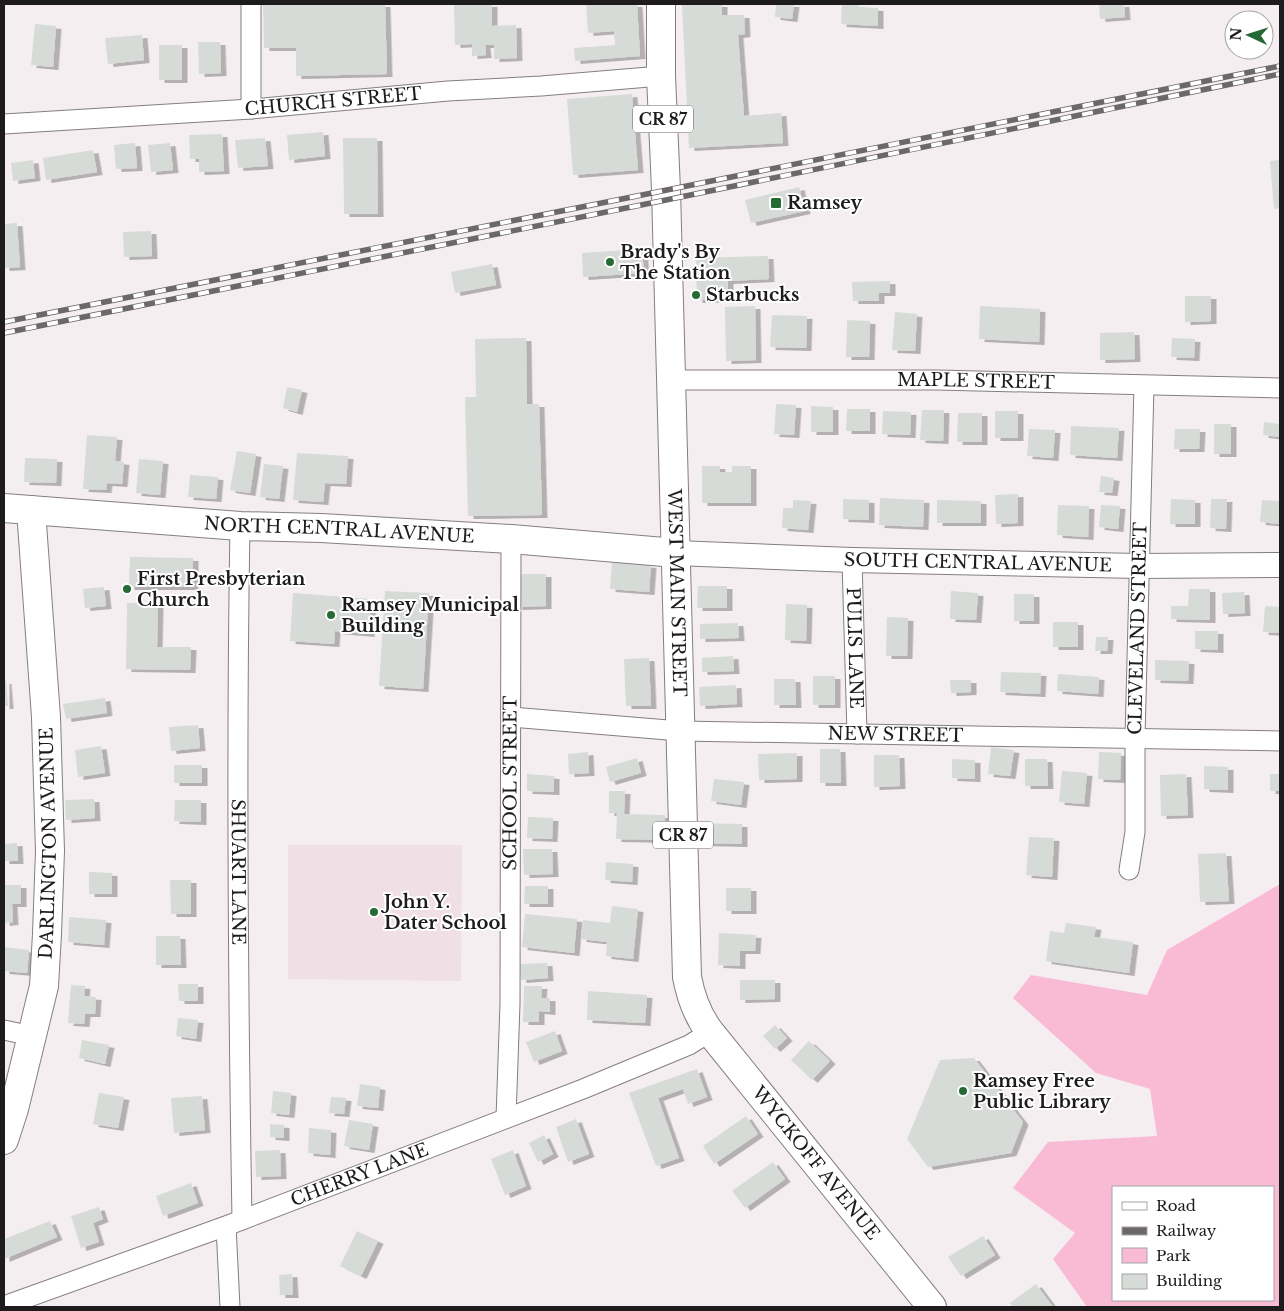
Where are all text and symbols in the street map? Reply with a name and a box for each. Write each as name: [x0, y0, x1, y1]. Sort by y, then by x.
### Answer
north arrow: [1224, 10, 1274, 60]
text: N: [1227, 27, 1245, 41]
street label: CHURCH STREET: [244, 82, 423, 121]
road number: CR 87: [633, 106, 693, 132]
place label: Ramsey: [787, 192, 863, 214]
marker: Ramsey: [769, 196, 783, 210]
place label: Brady's By The Station: [620, 241, 730, 284]
marker: Brady's By The Station: [604, 256, 616, 268]
place label: Starbucks: [706, 284, 799, 306]
marker: Starbucks: [690, 289, 702, 301]
street label: MAPLE STREET: [897, 369, 1056, 394]
street label: WEST MAIN STREET: [663, 487, 691, 698]
street label: NORTH CENTRAL AVENUE: [203, 512, 475, 548]
street label: CLEVELAND STREET: [1124, 521, 1152, 735]
street label: SOUTH CENTRAL AVENUE: [843, 549, 1112, 576]
place label: First Presbyterian Church: [137, 568, 305, 611]
marker: First Presbyterian Church: [121, 583, 133, 595]
street label: PULIS LANE: [842, 587, 867, 709]
place label: Ramsey Municipal Building: [341, 594, 520, 637]
marker: Ramsey Municipal Building: [325, 609, 337, 621]
street label: SCHOOL STREET: [499, 695, 522, 870]
street label: NEW STREET: [827, 722, 964, 747]
street label: DARLINGTON AVENUE: [35, 727, 61, 960]
street label: SHUART LANE: [227, 799, 249, 945]
road number: CR 87: [653, 822, 713, 848]
place label: John Y. Dater School: [380, 891, 507, 934]
marker: John Y. Dater School: [368, 906, 380, 918]
place label: Ramsey Free Public Library: [973, 1070, 1111, 1113]
street label: WYCKOFF AVENUE: [747, 1081, 884, 1244]
marker: Ramsey Free Public Library: [957, 1085, 969, 1097]
street label: CHERRY LANE: [287, 1138, 432, 1211]
legend: [1112, 1186, 1274, 1301]
text: Road: [1156, 1196, 1196, 1215]
text: Railway: [1156, 1221, 1217, 1240]
text: Park: [1156, 1246, 1192, 1265]
text: Building: [1156, 1271, 1223, 1290]

